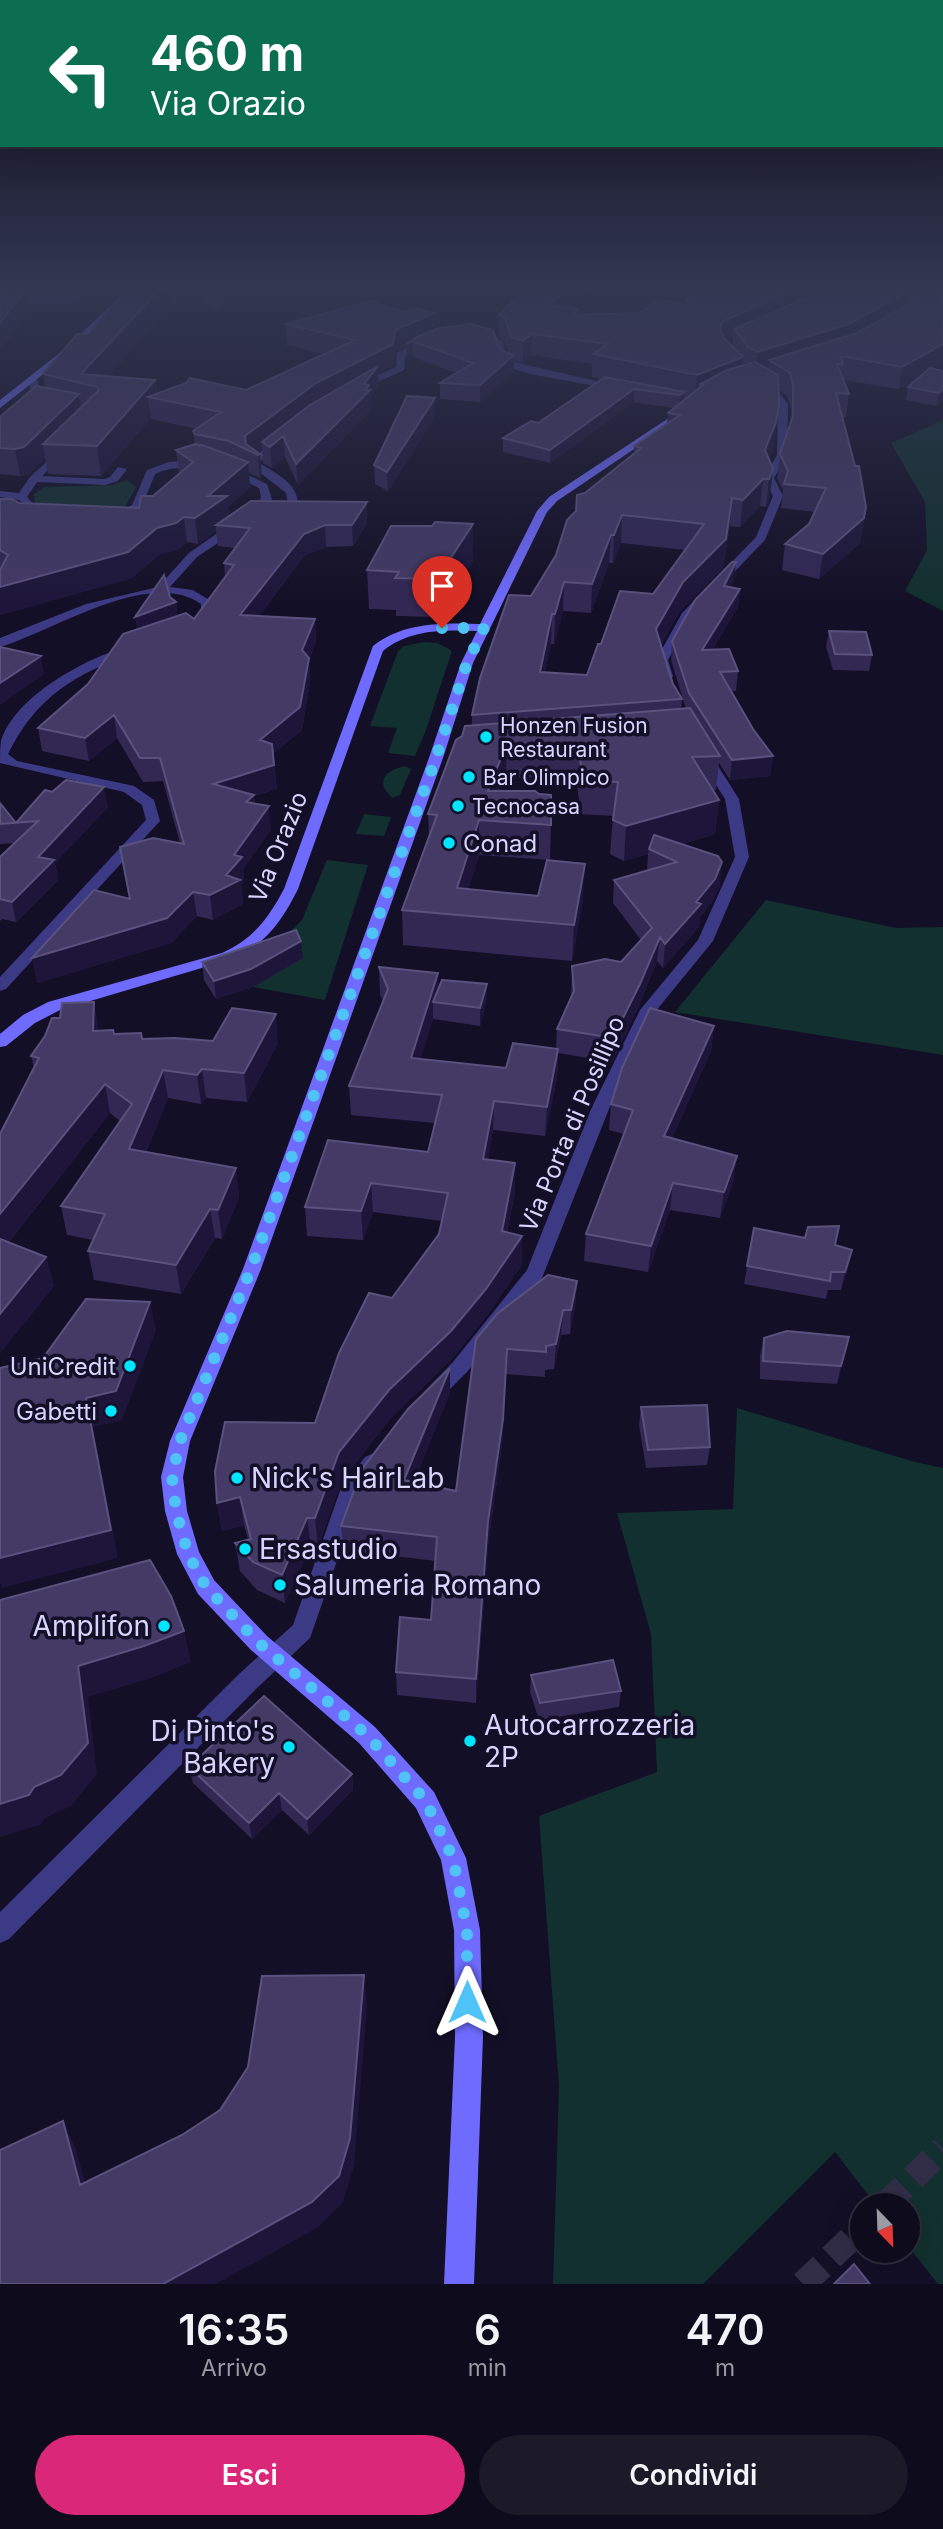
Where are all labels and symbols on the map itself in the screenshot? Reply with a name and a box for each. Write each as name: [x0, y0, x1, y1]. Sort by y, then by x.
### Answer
pin: [412, 556, 472, 628]
place label: Honzen Fusion Restaurant: [500, 713, 648, 762]
marker: Honzen Fusion Restaurant: [478, 729, 494, 745]
place label: Bar Olimpico: [483, 765, 610, 790]
marker: Bar Olimpico: [461, 769, 477, 785]
street label: Via Orazio: [243, 787, 313, 907]
place label: Tecnocasa: [472, 794, 580, 819]
marker: Tecnocasa: [450, 798, 466, 814]
place label: Conad: [463, 829, 537, 858]
marker: Conad: [441, 835, 457, 851]
street label: Via Porta di Posillipo: [513, 1012, 631, 1236]
place label: UniCredit: [10, 1352, 116, 1381]
marker: UniCredit: [122, 1358, 138, 1374]
place label: Gabetti: [16, 1397, 97, 1426]
marker: Gabetti: [103, 1403, 119, 1419]
place label: Nick's HairLab: [251, 1461, 444, 1495]
marker: Nick's HairLab: [229, 1470, 245, 1486]
place label: Ersastudio: [259, 1532, 398, 1566]
marker: Ersastudio: [237, 1541, 253, 1557]
place label: Salumeria Romano: [294, 1568, 541, 1602]
marker: Salumeria Romano: [272, 1577, 288, 1593]
place label: Amplifon: [33, 1609, 150, 1643]
marker: Amplifon: [156, 1618, 172, 1634]
place label: Autocarrozzeria 2P: [484, 1708, 695, 1774]
place label: Di Pinto's Bakery: [150, 1714, 275, 1780]
marker: Autocarrozzeria 2P: [462, 1733, 478, 1749]
marker: Di Pinto's Bakery: [281, 1739, 297, 1755]
position arrow: [430, 1965, 504, 2039]
north arrow: [850, 2193, 920, 2263]

